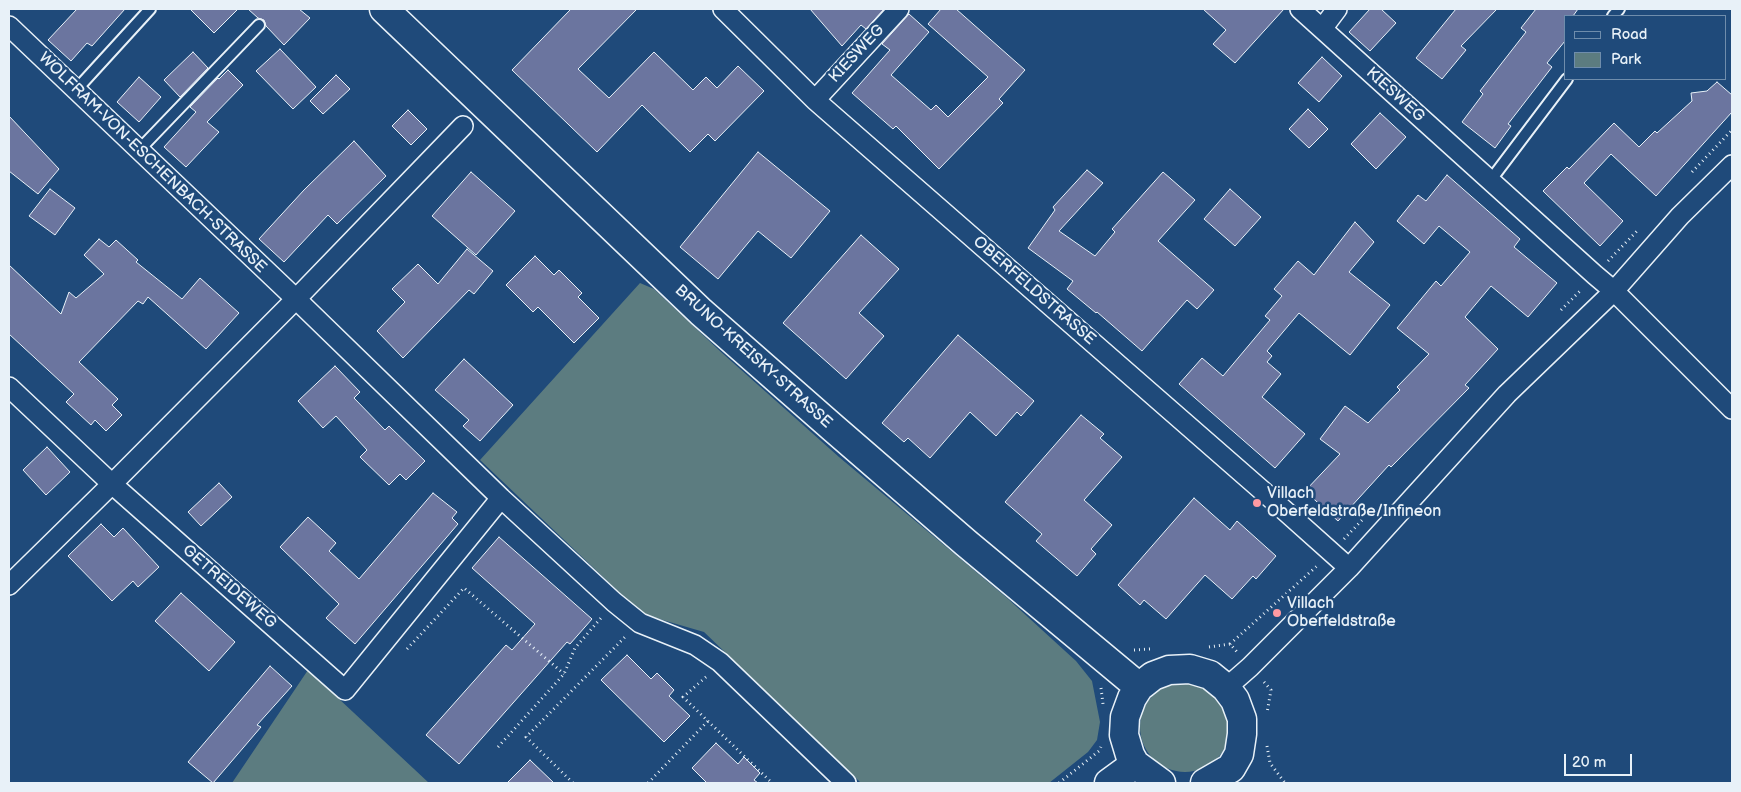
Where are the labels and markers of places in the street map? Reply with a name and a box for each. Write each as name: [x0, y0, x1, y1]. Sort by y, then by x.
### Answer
place label: Villach Oberfeldstraße/Infineon: [1267, 484, 1441, 522]
marker: Villach Oberfeldstraße/Infineon: [1251, 497, 1263, 509]
place label: Villach Oberfeldstraße: [1287, 594, 1396, 632]
marker: Villach Oberfeldstraße: [1271, 607, 1283, 619]

